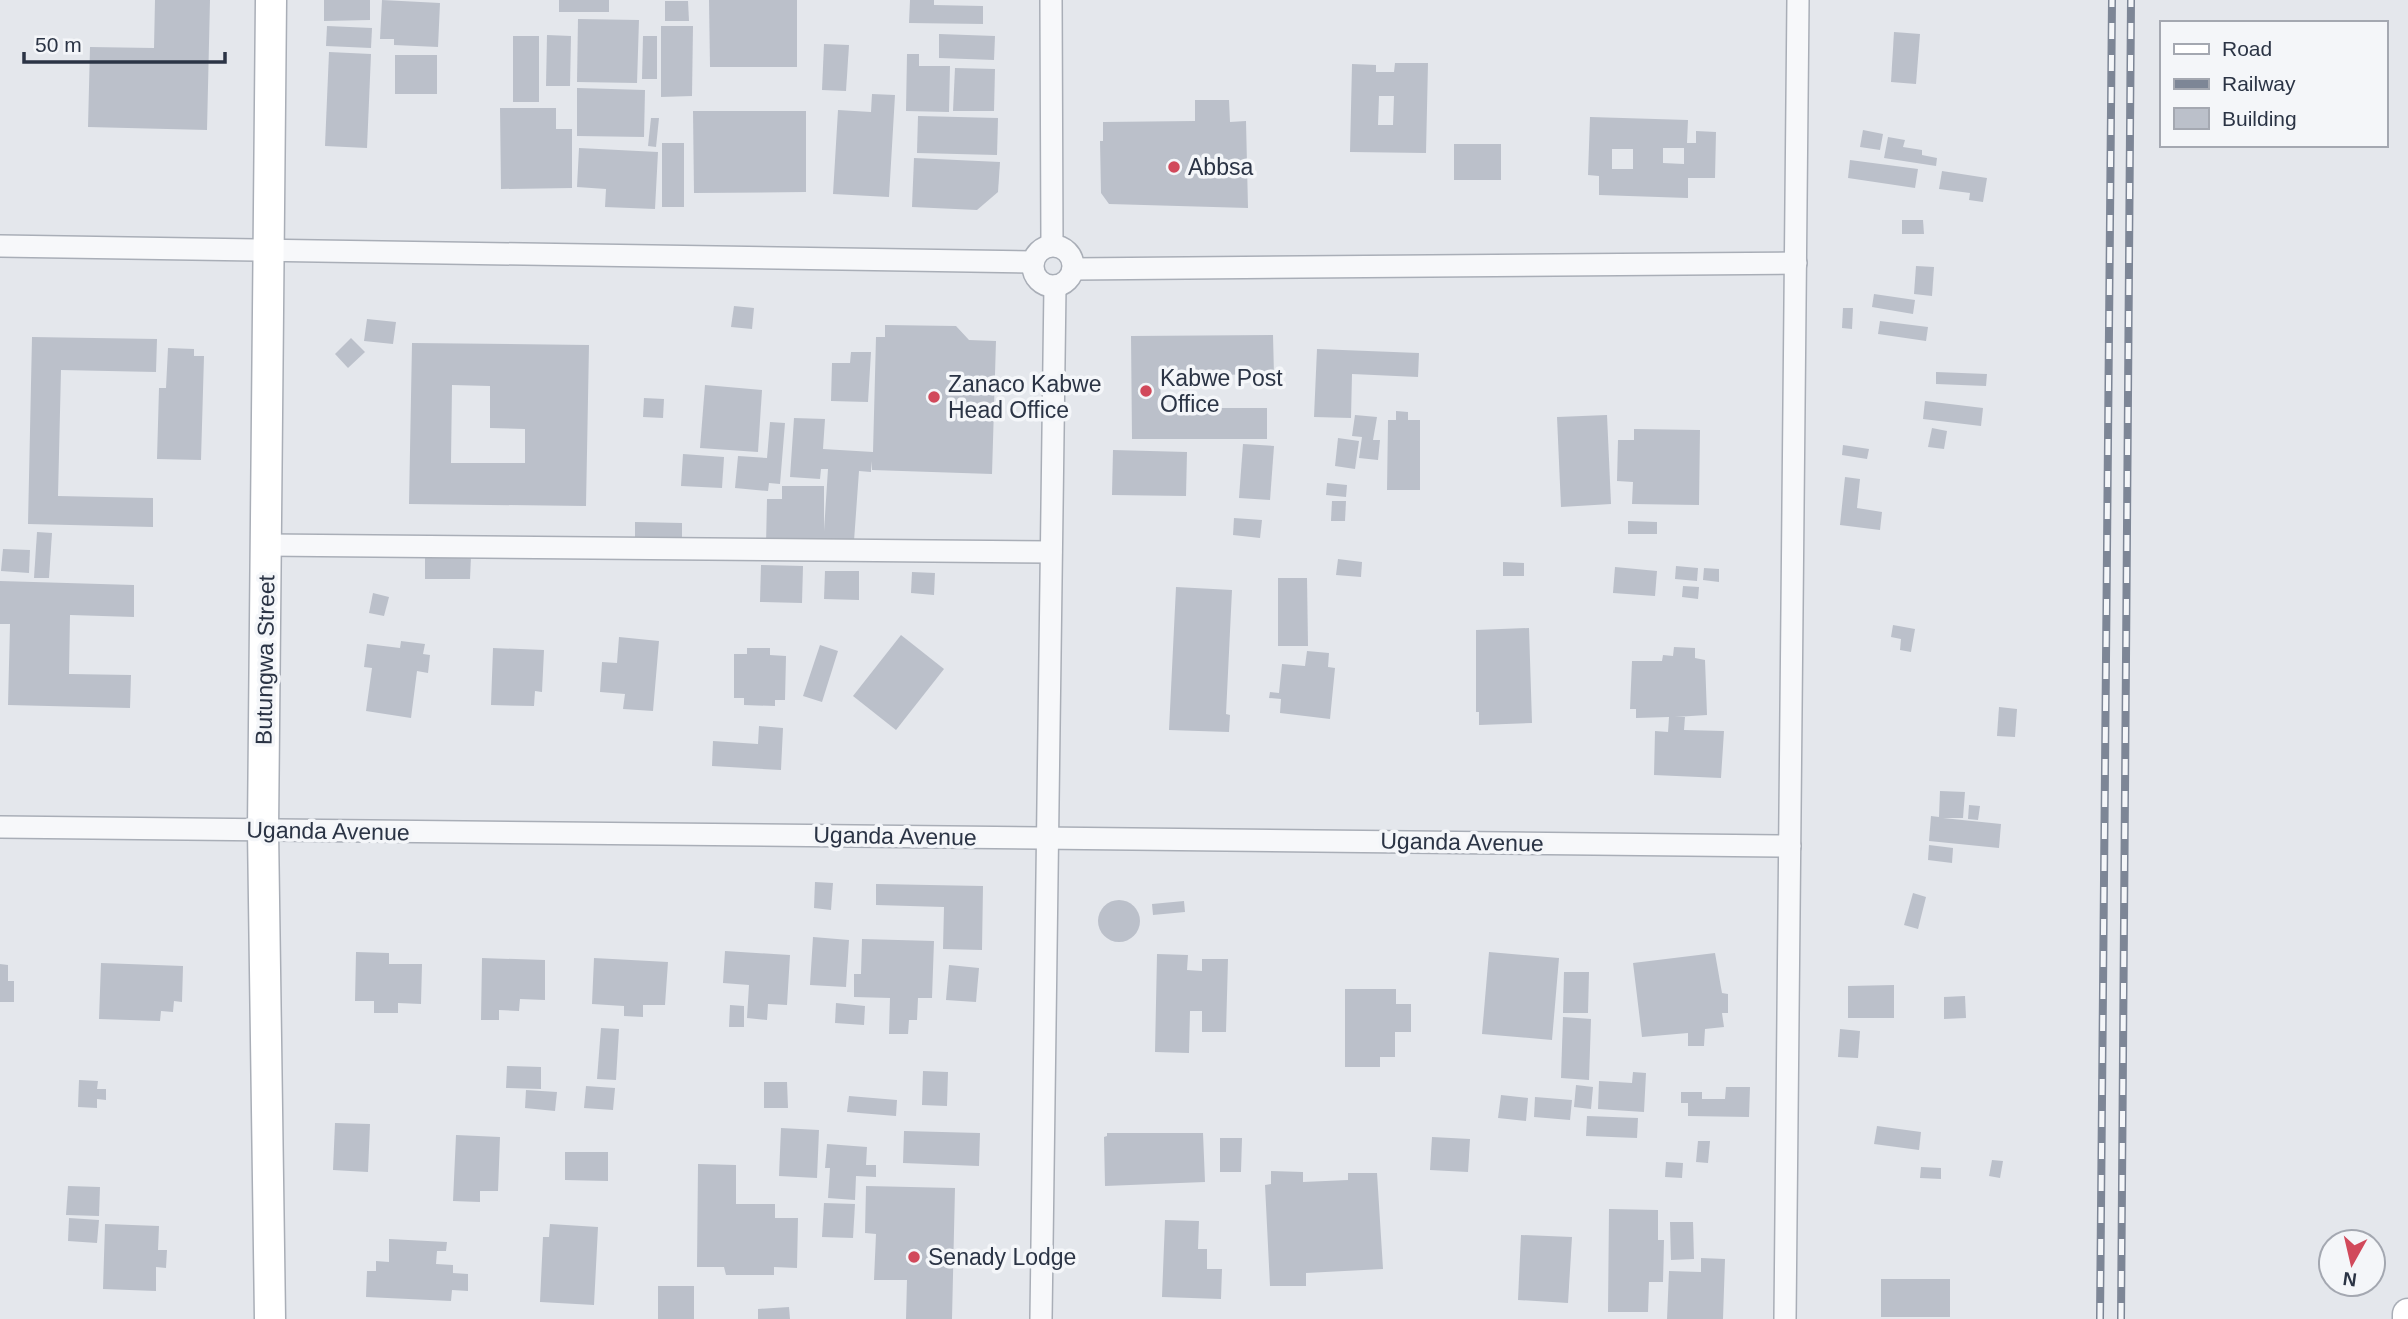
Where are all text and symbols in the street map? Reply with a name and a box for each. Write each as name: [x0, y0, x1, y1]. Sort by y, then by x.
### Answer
scale bar: [24, 21, 226, 65]
legend: [2160, 21, 2387, 147]
text: 50 m: [35, 33, 82, 56]
text: Road: [2222, 37, 2272, 60]
text: Railway: [2222, 72, 2296, 95]
text: Building: [2222, 107, 2297, 130]
place label: Abbsa: [1188, 154, 1253, 180]
marker: Abbsa: [1166, 159, 1182, 175]
place label: Kabwe Post Office: [1160, 365, 1283, 417]
place label: Zanaco Kabwe Head Office: [948, 371, 1101, 423]
marker: Kabwe Post Office: [1138, 383, 1154, 399]
marker: Zanaco Kabwe Head Office: [926, 389, 942, 405]
street label: Butungwa Street: [251, 574, 279, 745]
street label: Uganda Avenue: [246, 817, 410, 845]
street label: Uganda Avenue: [813, 822, 977, 850]
street label: Uganda Avenue: [1380, 828, 1544, 856]
north arrow: [2317, 1228, 2387, 1298]
place label: Senady Lodge: [928, 1244, 1076, 1270]
marker: Senady Lodge: [906, 1249, 922, 1265]
text: N: [2341, 1268, 2358, 1291]

